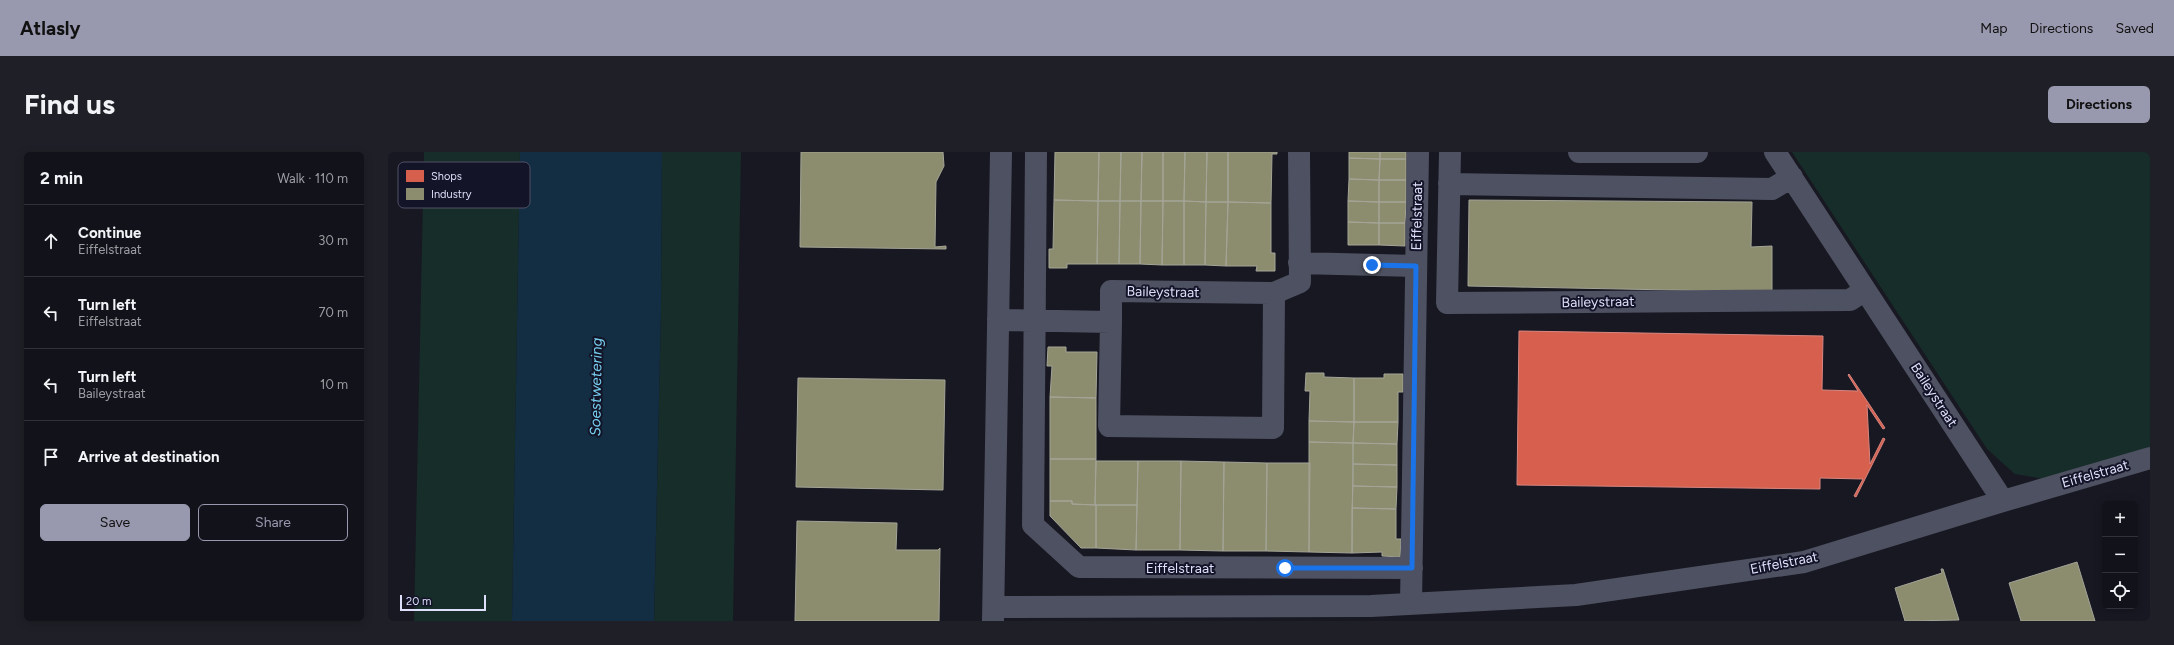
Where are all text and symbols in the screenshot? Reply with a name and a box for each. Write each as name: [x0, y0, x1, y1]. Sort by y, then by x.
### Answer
text: Atlasly: [20, 17, 80, 40]
text: Map: [1980, 20, 2008, 37]
text: Directions: [2030, 20, 2093, 37]
text: Saved: [2115, 20, 2154, 37]
button: Directions: [2048, 86, 2150, 123]
text: Find us: [24, 87, 115, 121]
legend: [398, 162, 530, 208]
text: 2 min: [40, 168, 83, 188]
text: Shops: [431, 170, 462, 183]
text: Walk · 110 m: [277, 171, 348, 186]
street label: Eiffelstraat: [1408, 182, 1426, 250]
text: Industry: [431, 188, 472, 201]
text: Continue: [78, 224, 141, 242]
icon: ahead: [40, 230, 62, 252]
text: 30 m: [318, 233, 348, 248]
text: Eiffelstraat: [78, 242, 142, 257]
route end: [1363, 256, 1381, 274]
street label: Baileystraat: [1126, 283, 1200, 301]
street label: Baileystraat: [1561, 293, 1635, 311]
text: Turn left: [78, 296, 136, 314]
icon: left: [40, 302, 62, 324]
text: 70 m: [318, 305, 348, 320]
text: Eiffelstraat: [78, 314, 142, 329]
water label: Soestwetering: [586, 337, 606, 436]
street label: Baileystraat: [1907, 360, 1961, 430]
text: Turn left: [78, 368, 136, 386]
icon: left: [40, 374, 62, 396]
text: 10 m: [320, 377, 348, 392]
text: Baileystraat: [78, 386, 146, 401]
icon: arrive: [40, 446, 62, 468]
text: Arrive at destination: [78, 448, 219, 466]
street label: Eiffelstraat: [2060, 456, 2130, 492]
map controls: [2102, 501, 2138, 609]
button: +: [2102, 501, 2138, 537]
button: Save: [40, 504, 190, 541]
button: Share: [198, 504, 348, 541]
button: −: [2102, 537, 2138, 573]
street label: Eiffelstraat: [1749, 548, 1819, 578]
route start: [1276, 559, 1294, 577]
street label: Eiffelstraat: [1146, 560, 1214, 577]
button: locate: [2102, 573, 2138, 609]
scale bar: [400, 593, 486, 612]
text: 20 m: [406, 595, 431, 608]

